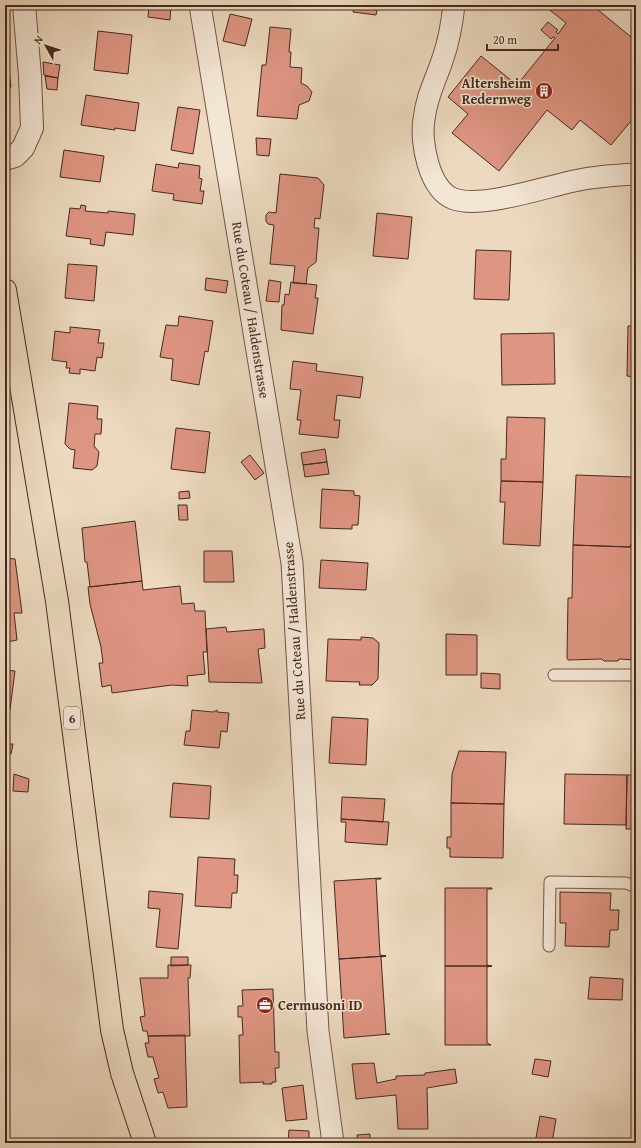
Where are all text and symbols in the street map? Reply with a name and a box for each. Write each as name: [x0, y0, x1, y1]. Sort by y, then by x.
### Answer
north arrow: [26, 26, 66, 66]
scale bar: [487, 26, 558, 52]
text: N: [30, 31, 47, 48]
text: 20 m: [493, 31, 517, 48]
place label: Altersheim Redernweg: [462, 73, 532, 109]
building icon: Altersheim Redernweg: [534, 81, 554, 101]
street label: Rue du Coteau / Haldenstrasse: [227, 220, 275, 400]
street label: Rue du Coteau / Haldenstrasse: [278, 541, 310, 721]
road number: 6: [64, 707, 80, 729]
office icon: Cermusoni ID: [255, 995, 275, 1015]
place label: Cermusoni ID: [278, 995, 362, 1015]

